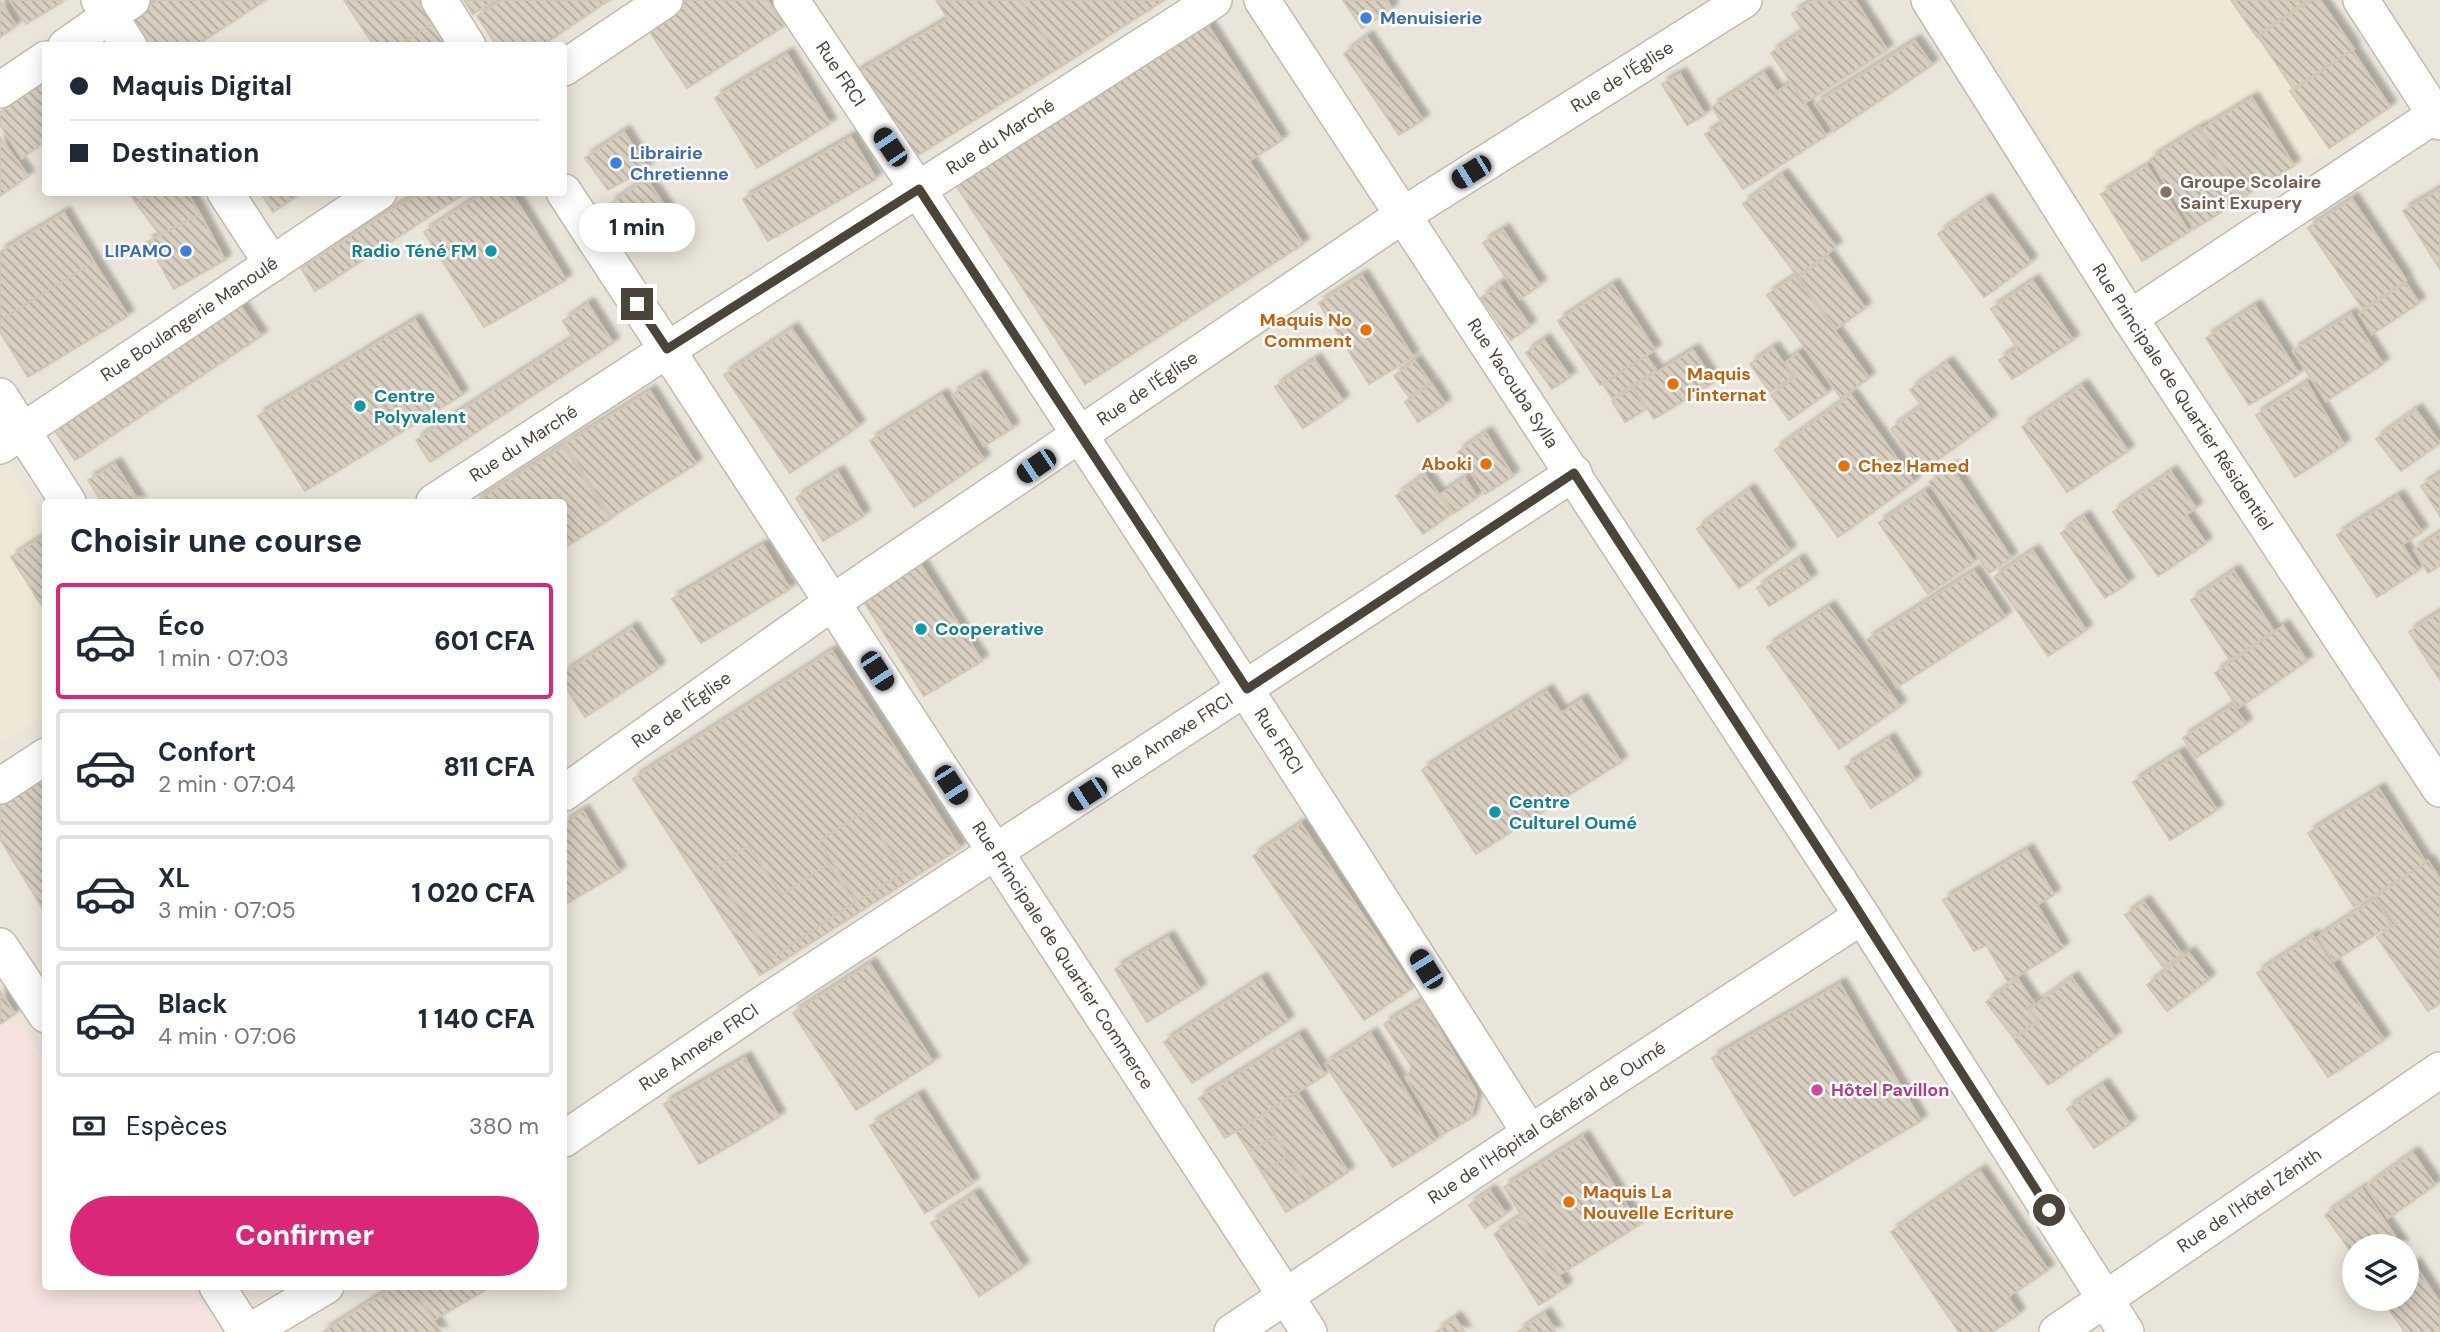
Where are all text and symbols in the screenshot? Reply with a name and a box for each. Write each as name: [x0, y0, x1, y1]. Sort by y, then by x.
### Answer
place label: Menuisierie: [1380, 6, 1483, 30]
marker: Menuisierie: [1358, 10, 1374, 26]
street label: Rue de l'Église: [1566, 35, 1678, 118]
street label: Rue FRCI: [810, 37, 871, 111]
text: Maquis Digital: [112, 69, 292, 103]
street label: Rue du Marché: [941, 93, 1059, 180]
car: [870, 124, 911, 170]
text: Destination: [112, 136, 259, 170]
place label: Librairie Chretienne: [630, 141, 729, 186]
car: [1448, 152, 1495, 192]
marker: Librairie Chretienne: [608, 155, 624, 171]
place label: Groupe Scolaire Saint Exupery: [2180, 170, 2321, 215]
marker: Groupe Scolaire Saint Exupery: [2158, 184, 2174, 200]
callout: 1 min: [579, 202, 695, 252]
text: 1 min: [609, 212, 665, 242]
place label: LIPAMO: [104, 239, 172, 263]
place label: Radio Téné FM: [351, 239, 477, 263]
marker: LIPAMO: [178, 243, 194, 259]
marker: Radio Téné FM: [483, 243, 499, 259]
street label: Rue Boulangerie Manoulé: [96, 251, 283, 387]
street label: Rue Principale de Quartier Résidentiel: [2087, 259, 2278, 535]
route end: [621, 288, 653, 320]
place label: Maquis No Comment: [1260, 308, 1352, 353]
street label: Rue Yacouba Sylla: [1462, 314, 1564, 453]
marker: Maquis No Comment: [1358, 322, 1374, 338]
street label: Rue de l'Église: [1092, 346, 1203, 431]
place label: Maquis l'internat: [1687, 362, 1767, 407]
marker: Maquis l'internat: [1665, 376, 1681, 392]
place label: Centre Polyvalent: [374, 384, 466, 429]
marker: Centre Polyvalent: [352, 398, 368, 414]
street label: Rue du Marché: [465, 399, 582, 488]
car: [1013, 446, 1060, 486]
place label: Aboki: [1421, 452, 1472, 476]
place label: Chez Hamed: [1858, 454, 1969, 478]
marker: Aboki: [1478, 456, 1494, 472]
marker: Chez Hamed: [1836, 458, 1852, 474]
text: Choisir une course: [70, 520, 362, 562]
text: Éco: [158, 609, 205, 643]
icon: car: [74, 610, 137, 673]
place label: Cooperative: [935, 617, 1044, 641]
marker: Cooperative: [913, 621, 929, 637]
text: 601 CFA: [434, 624, 535, 658]
text: 1 min · 07:03: [158, 643, 289, 673]
car: [857, 648, 898, 694]
street label: Rue de l'Église: [627, 666, 736, 753]
street label: Rue Annexe FRCI: [1108, 687, 1237, 784]
street label: Rue FRCI: [1249, 703, 1309, 778]
text: Confort: [158, 735, 256, 769]
icon: car: [74, 736, 137, 799]
text: 811 CFA: [444, 750, 535, 784]
car: [931, 762, 972, 808]
text: 2 min · 07:04: [158, 769, 295, 799]
car: [1064, 774, 1111, 814]
place label: Centre Culturel Oumé: [1509, 790, 1637, 835]
marker: Centre Culturel Oumé: [1487, 804, 1503, 820]
street label: Rue Principale de Quartier Commerce: [967, 817, 1159, 1094]
text: XL: [158, 861, 190, 895]
icon: car: [74, 862, 137, 925]
text: 1 020 CFA: [411, 876, 535, 910]
text: 3 min · 07:05: [158, 895, 296, 925]
car: [1406, 946, 1447, 992]
text: Black: [158, 987, 228, 1021]
icon: car: [74, 988, 137, 1051]
street label: Rue Annexe FRCI: [634, 998, 763, 1096]
text: 1 140 CFA: [418, 1002, 535, 1036]
text: 4 min · 07:06: [158, 1021, 297, 1051]
street label: Rue de l'Hôpital Général de Oumé: [1423, 1036, 1670, 1210]
place label: Hôtel Pavillon: [1831, 1078, 1949, 1102]
marker: Hôtel Pavillon: [1809, 1082, 1825, 1098]
icon: cash: [70, 1107, 108, 1145]
text: Espèces: [126, 1109, 227, 1143]
text: 380 m: [469, 1111, 539, 1141]
street label: Rue de l'Hôtel Zénith: [2172, 1143, 2326, 1258]
place label: Maquis La Nouvelle Ecriture: [1583, 1180, 1734, 1225]
marker: Maquis La Nouvelle Ecriture: [1561, 1194, 1577, 1210]
route start: [2033, 1194, 2065, 1226]
button: Confirmer: [70, 1196, 539, 1276]
map controls: [2342, 1234, 2419, 1311]
button: layers: [2342, 1234, 2419, 1311]

